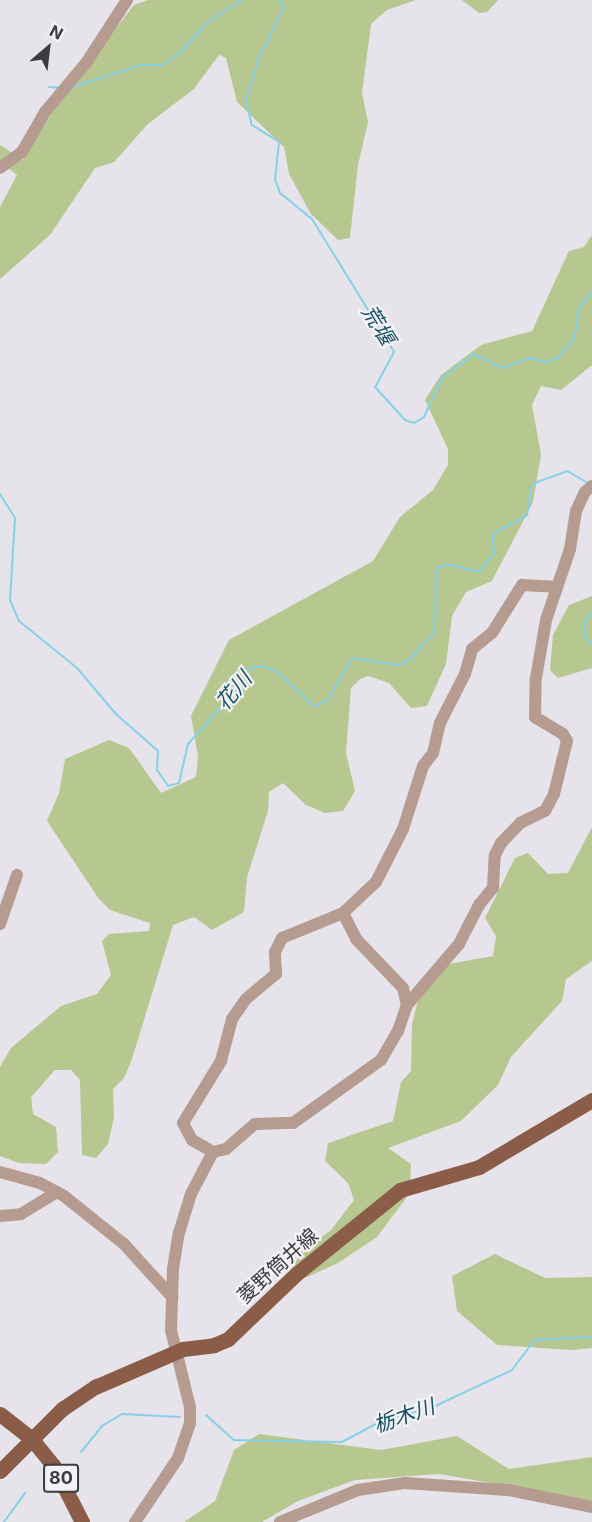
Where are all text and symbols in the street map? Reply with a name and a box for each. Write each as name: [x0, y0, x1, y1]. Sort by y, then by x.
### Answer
north arrow: [18, 18, 78, 78]
text: N: [46, 20, 67, 44]
water label: 荒堰: [356, 301, 400, 349]
water label: 花川: [211, 667, 257, 715]
street label: 菱野筒井線: [233, 1224, 323, 1308]
water label: 栃木川: [370, 1394, 438, 1438]
road number: 80: [43, 1463, 79, 1493]

